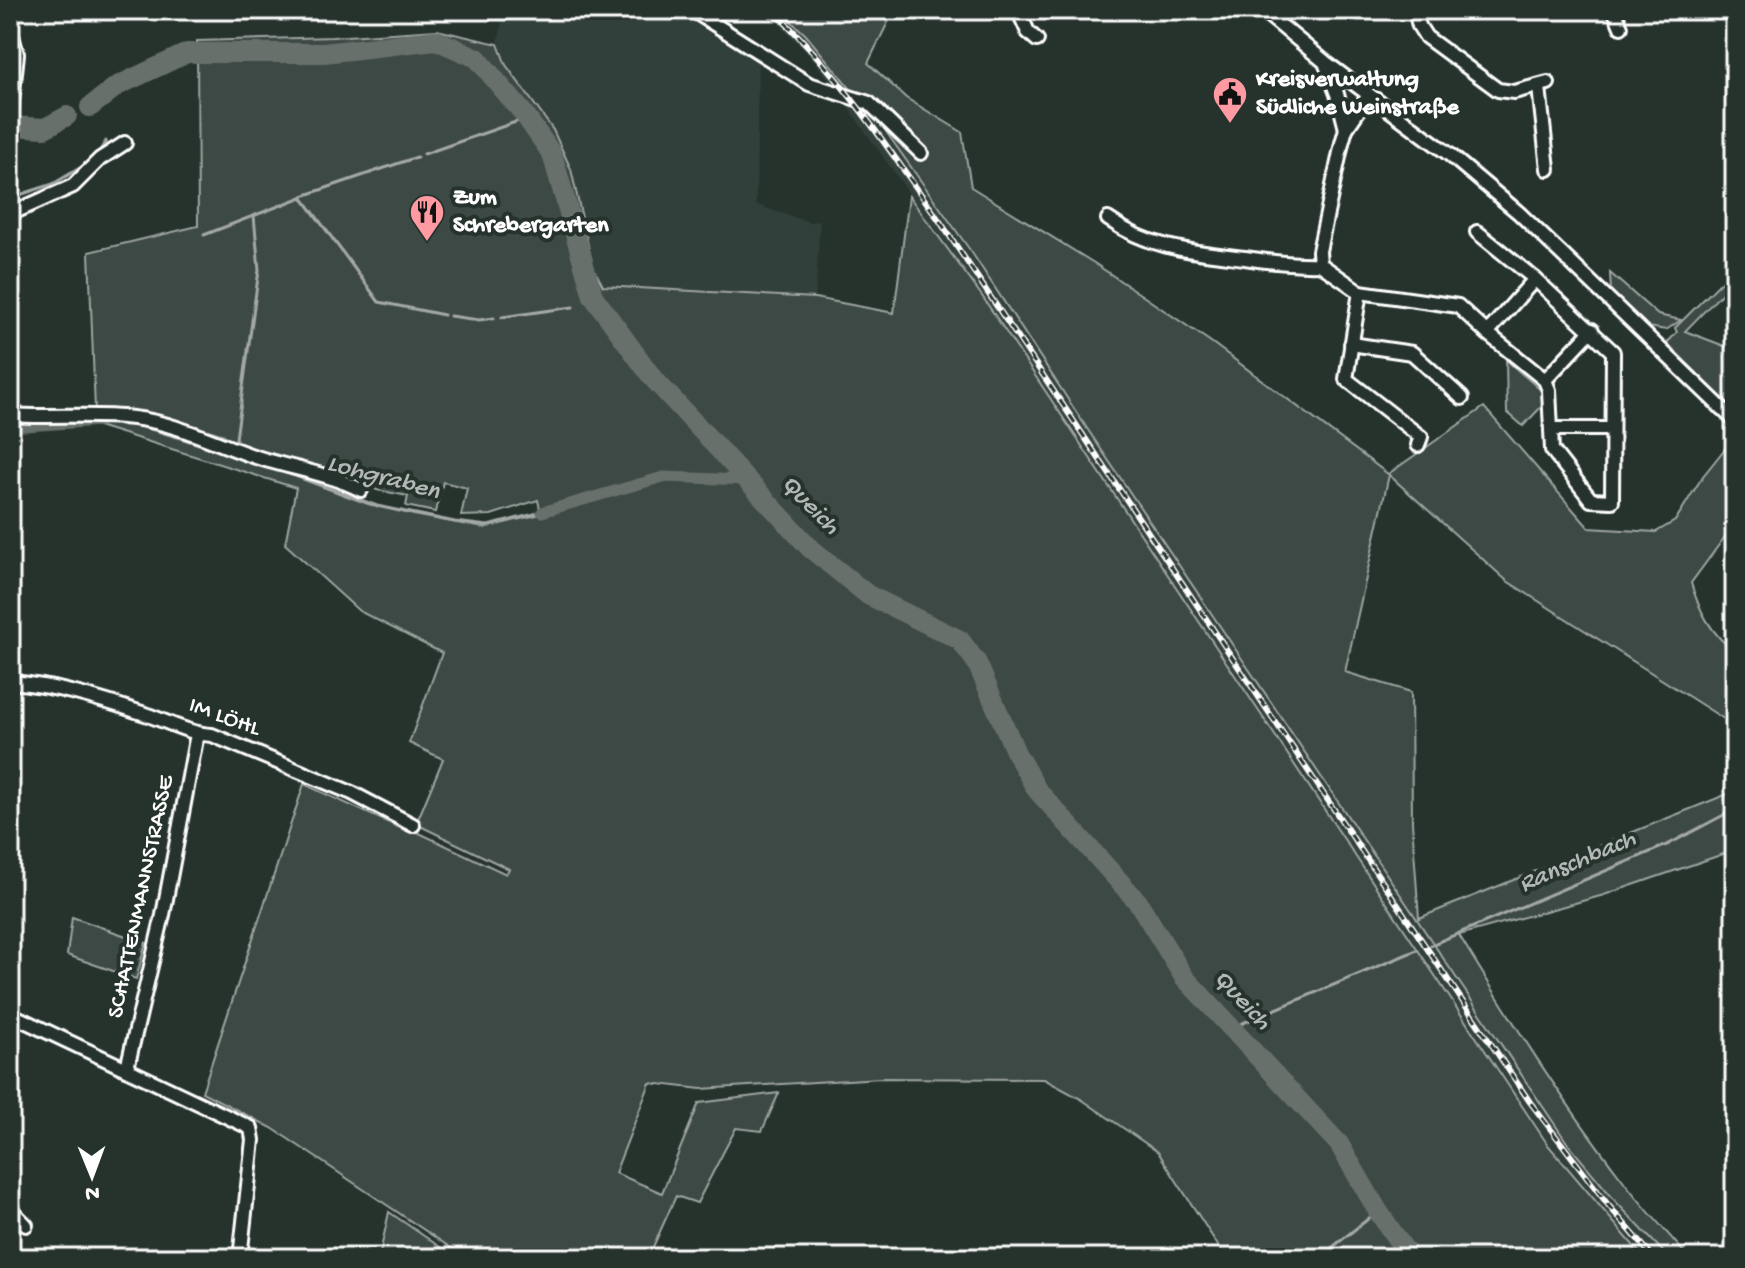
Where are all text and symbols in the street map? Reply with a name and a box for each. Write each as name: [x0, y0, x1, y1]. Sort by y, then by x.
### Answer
place label: Kreisverwaltung Südliche Weinstraße: [1255, 66, 1461, 123]
public building icon: Kreisverwaltung Südliche Weinstraße: [1211, 75, 1249, 125]
place label: Zum Schrebergarten: [453, 184, 609, 241]
restaurant icon: Zum Schrebergarten: [408, 193, 446, 243]
water label: Lohgraben: [323, 449, 443, 509]
water label: Queich: [773, 470, 846, 543]
street label: IM LÖHL: [184, 692, 265, 745]
street label: SCHATTENMANNSTRASSE: [102, 772, 182, 1021]
water label: Ranschbach: [1515, 824, 1642, 901]
water label: Queich: [1205, 964, 1277, 1038]
north arrow: [52, 1136, 132, 1216]
text: N: [85, 1179, 100, 1205]

